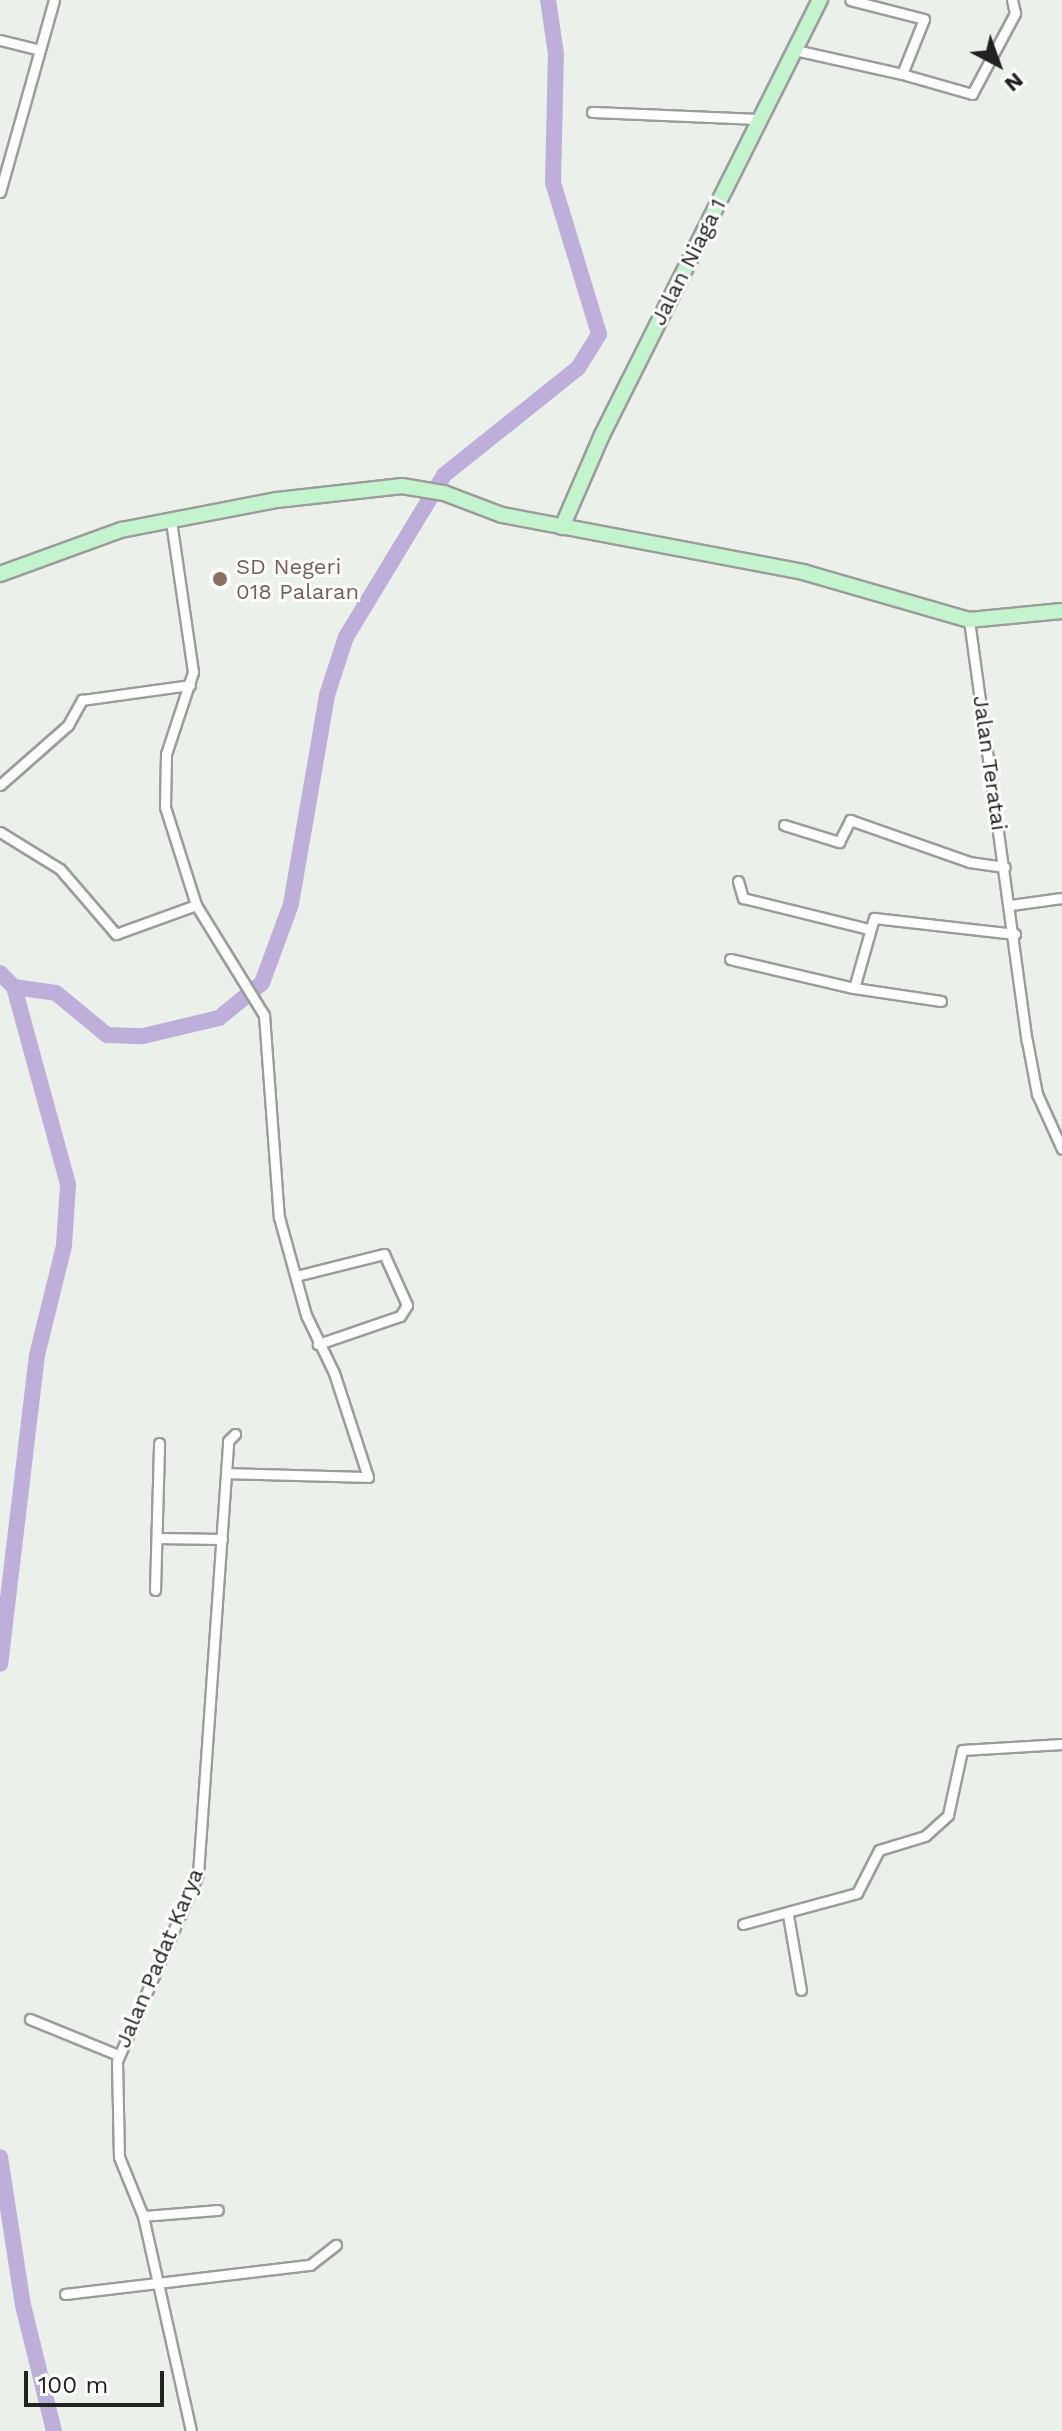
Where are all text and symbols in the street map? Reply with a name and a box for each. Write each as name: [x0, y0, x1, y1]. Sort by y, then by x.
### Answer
north arrow: [958, 24, 1038, 104]
text: N: [1000, 68, 1028, 97]
street label: Jalan Niaga 1: [645, 194, 731, 330]
place label: SD Negeri 018 Palaran: [236, 553, 359, 604]
marker: SD Negeri 018 Palaran: [211, 570, 229, 588]
street label: Jalan Teratai: [967, 694, 1013, 832]
street label: Jalan Padat Karya: [109, 1864, 209, 2052]
scale bar: [28, 2355, 168, 2405]
text: 100 m: [38, 2371, 108, 2399]

